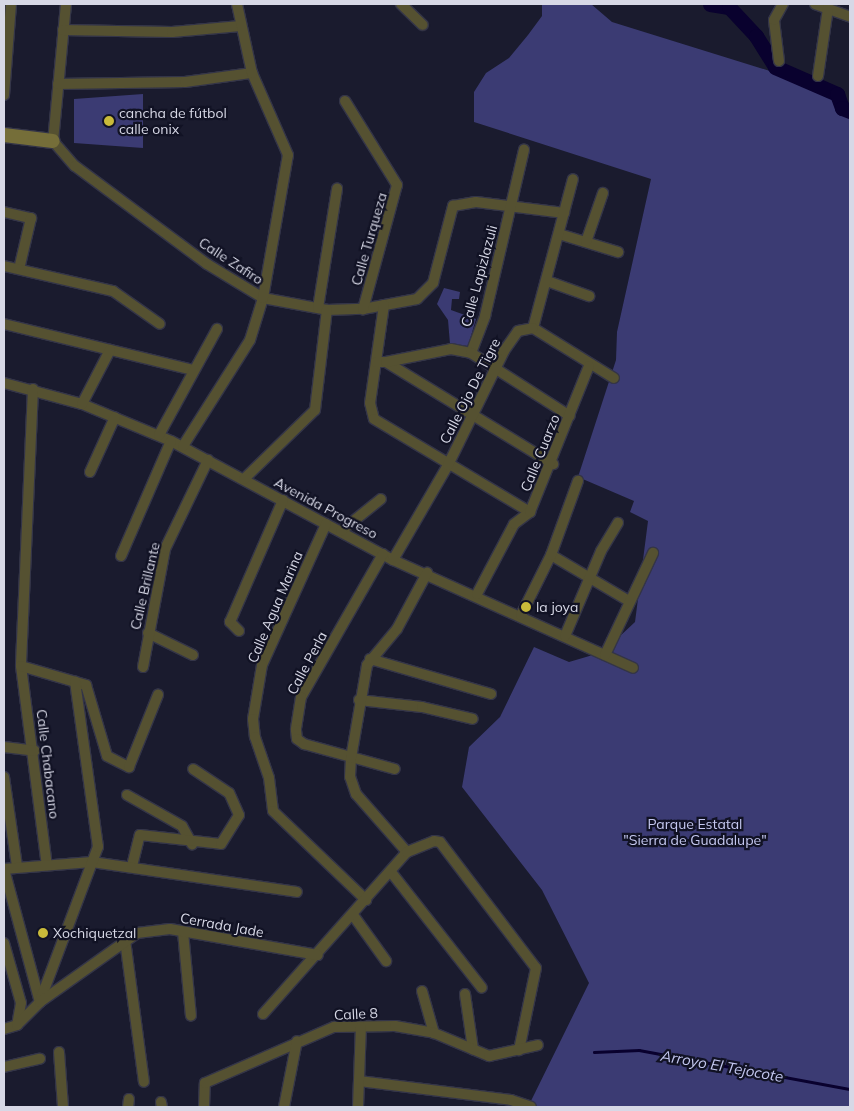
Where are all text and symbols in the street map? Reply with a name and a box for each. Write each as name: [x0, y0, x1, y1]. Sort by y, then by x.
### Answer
place label: cancha de fútbol calle onix: [119, 105, 227, 138]
marker: cancha de fútbol calle onix: [103, 115, 115, 127]
street label: Calle Turqueza: [348, 191, 390, 287]
street label: Calle Lapizlazuli: [457, 223, 501, 329]
street label: Calle Zafiro: [196, 234, 266, 288]
street label: Calle Ojo De Tigre: [436, 335, 504, 447]
street label: Calle Cuarzo: [517, 412, 563, 494]
street label: Avenida Progreso: [271, 474, 381, 542]
street label: Calle Brillante: [127, 541, 163, 631]
street label: Calle Agua Marina: [244, 549, 306, 665]
place label: la joya: [536, 599, 578, 615]
marker: la joya: [520, 601, 532, 613]
street label: Calle Perla: [283, 629, 331, 697]
street label: Calle Chabacano: [33, 708, 63, 820]
park label: Parque Estatal "Sierra de Guadalupe": [623, 816, 767, 849]
street label: Cerrada Jade: [179, 909, 265, 941]
place label: Xochiquetzal: [53, 925, 136, 941]
marker: Xochiquetzal: [37, 927, 49, 939]
street label: Calle 8: [334, 1004, 378, 1024]
water label: Arroyo El Tejocote: [659, 1046, 785, 1086]

